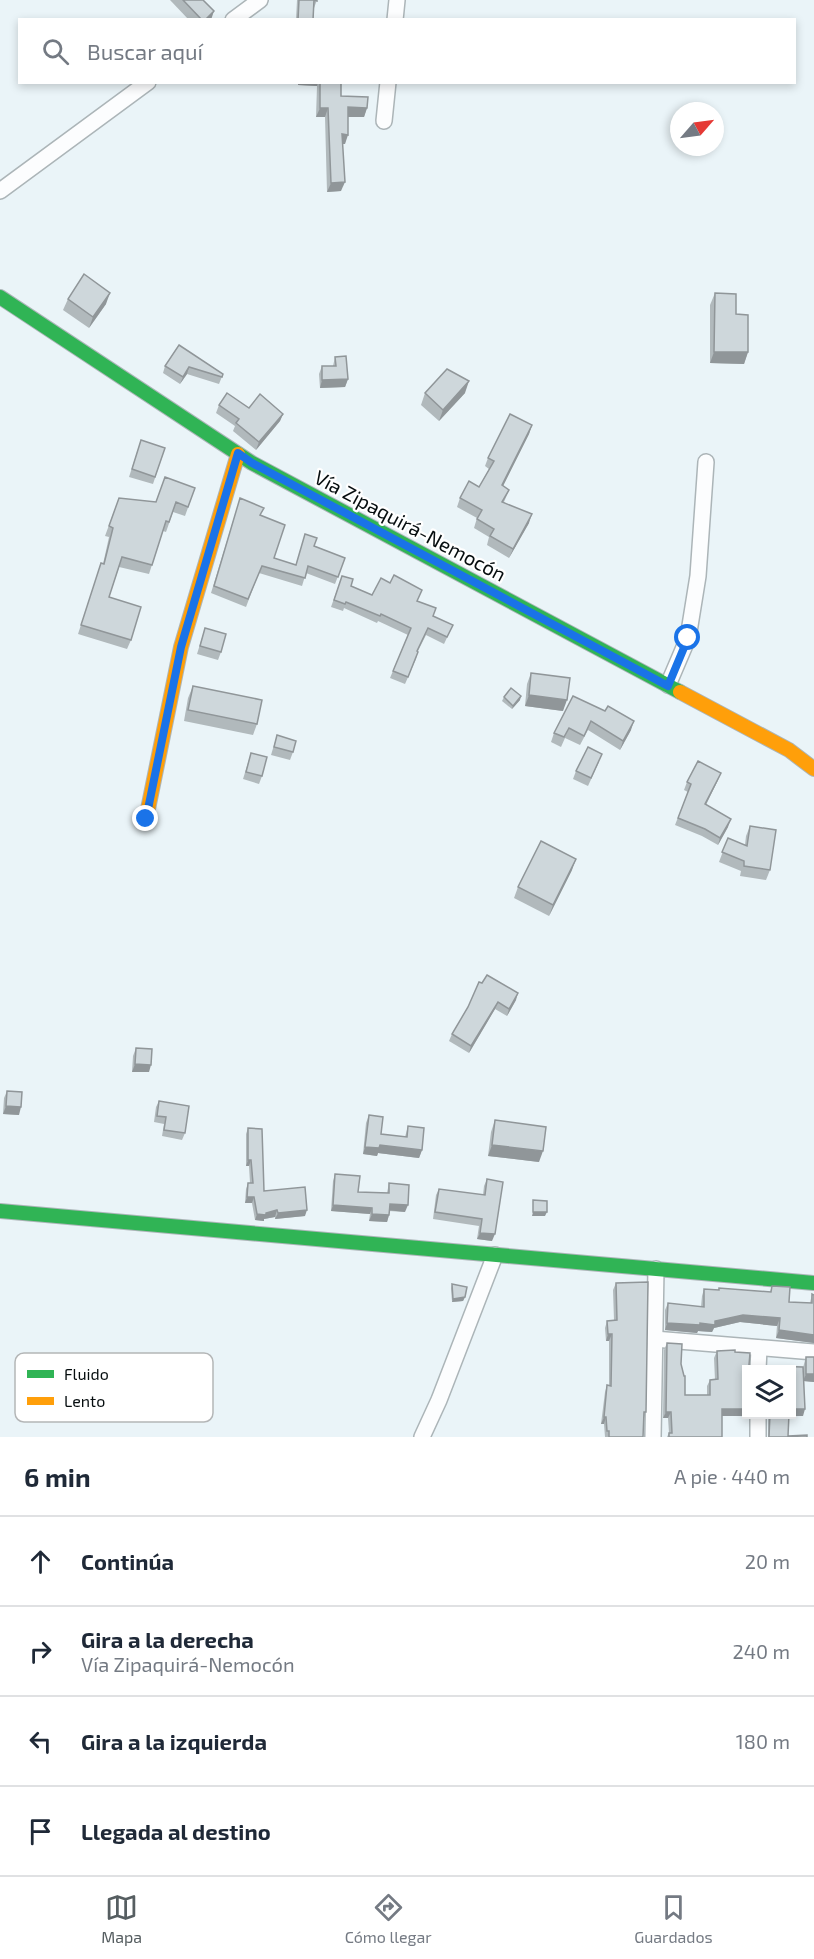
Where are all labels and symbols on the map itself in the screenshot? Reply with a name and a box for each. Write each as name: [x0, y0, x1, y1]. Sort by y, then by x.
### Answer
north arrow: [670, 102, 724, 156]
street label: Vía Zipaquirá-Nemocón: [311, 464, 510, 586]
route start: [674, 624, 700, 650]
route end: [132, 805, 158, 831]
legend: [15, 1353, 213, 1422]
text: Fluido: [64, 1364, 109, 1383]
text: Lento: [64, 1391, 105, 1410]

